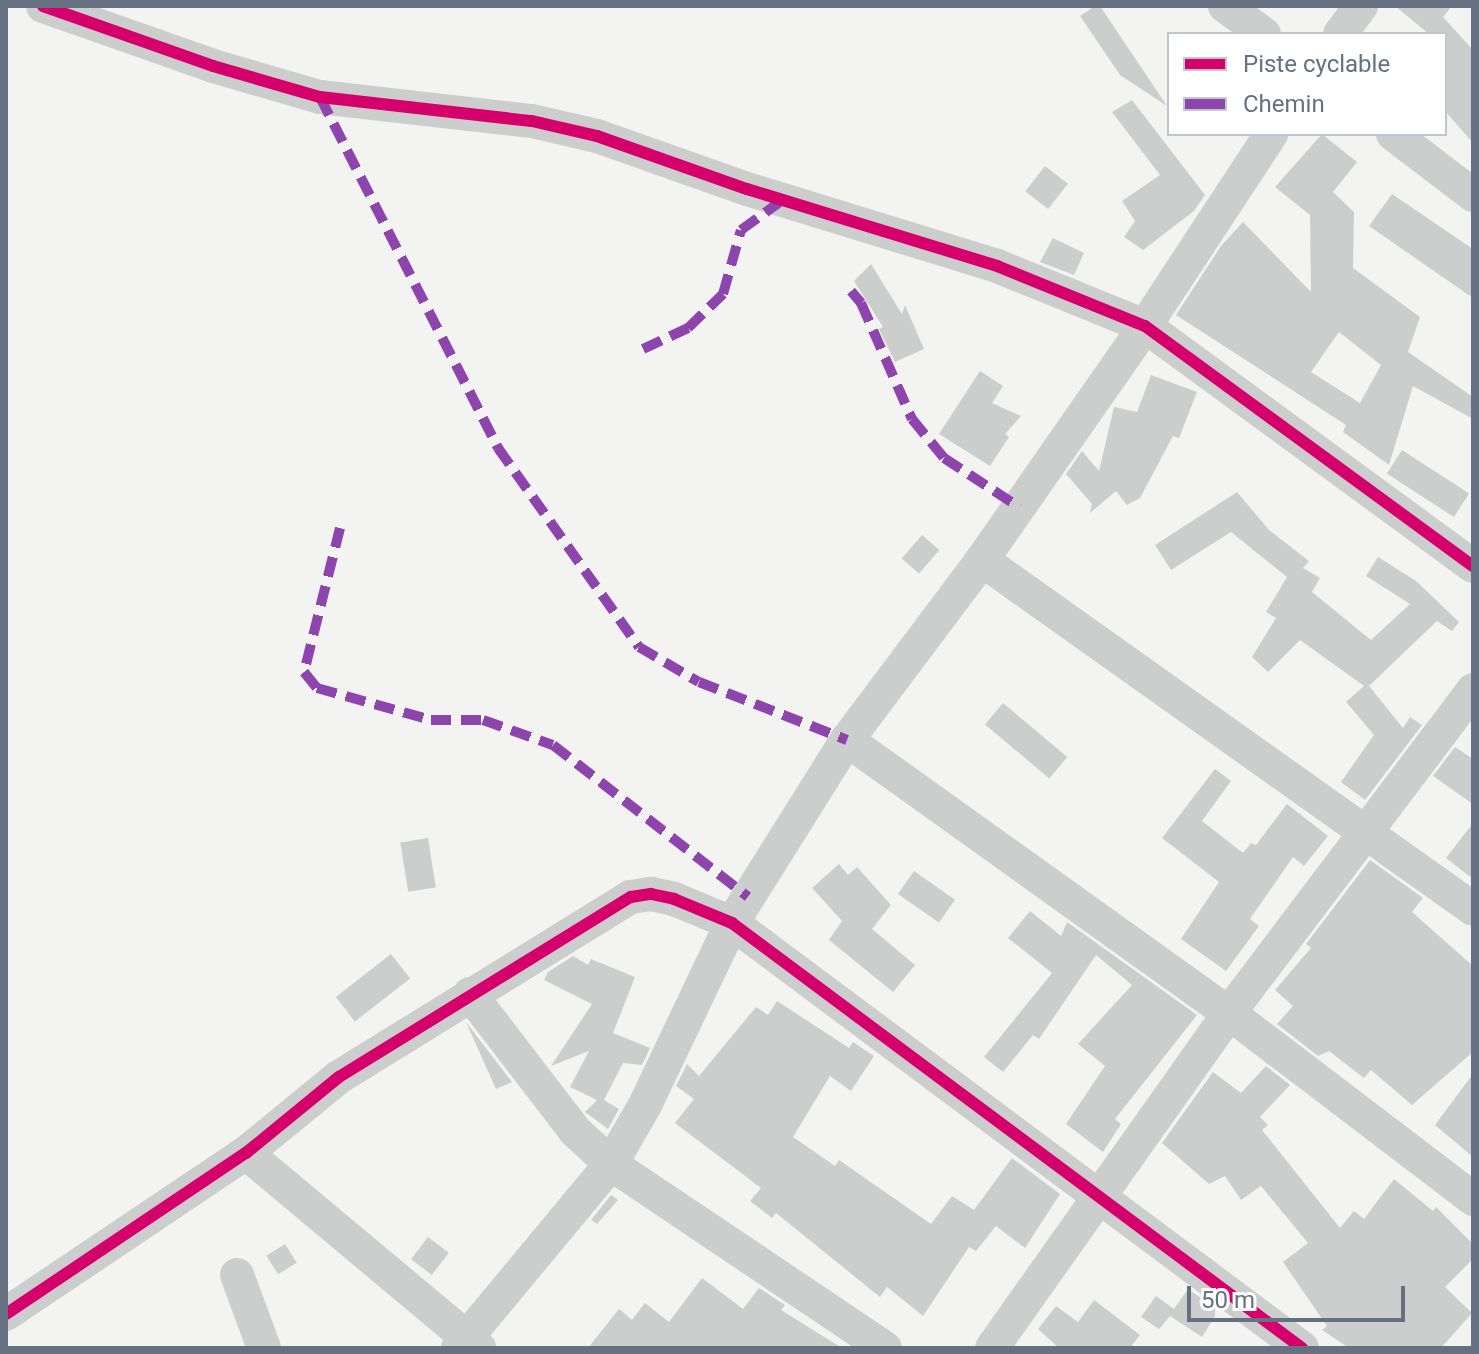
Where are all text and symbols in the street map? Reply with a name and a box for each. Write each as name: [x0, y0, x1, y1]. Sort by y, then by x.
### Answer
legend: [1167, 32, 1447, 136]
text: Piste cyclable: [1243, 50, 1390, 78]
text: Chemin: [1243, 90, 1325, 118]
scale bar: [1191, 1270, 1409, 1320]
text: 50 m: [1201, 1286, 1255, 1314]

